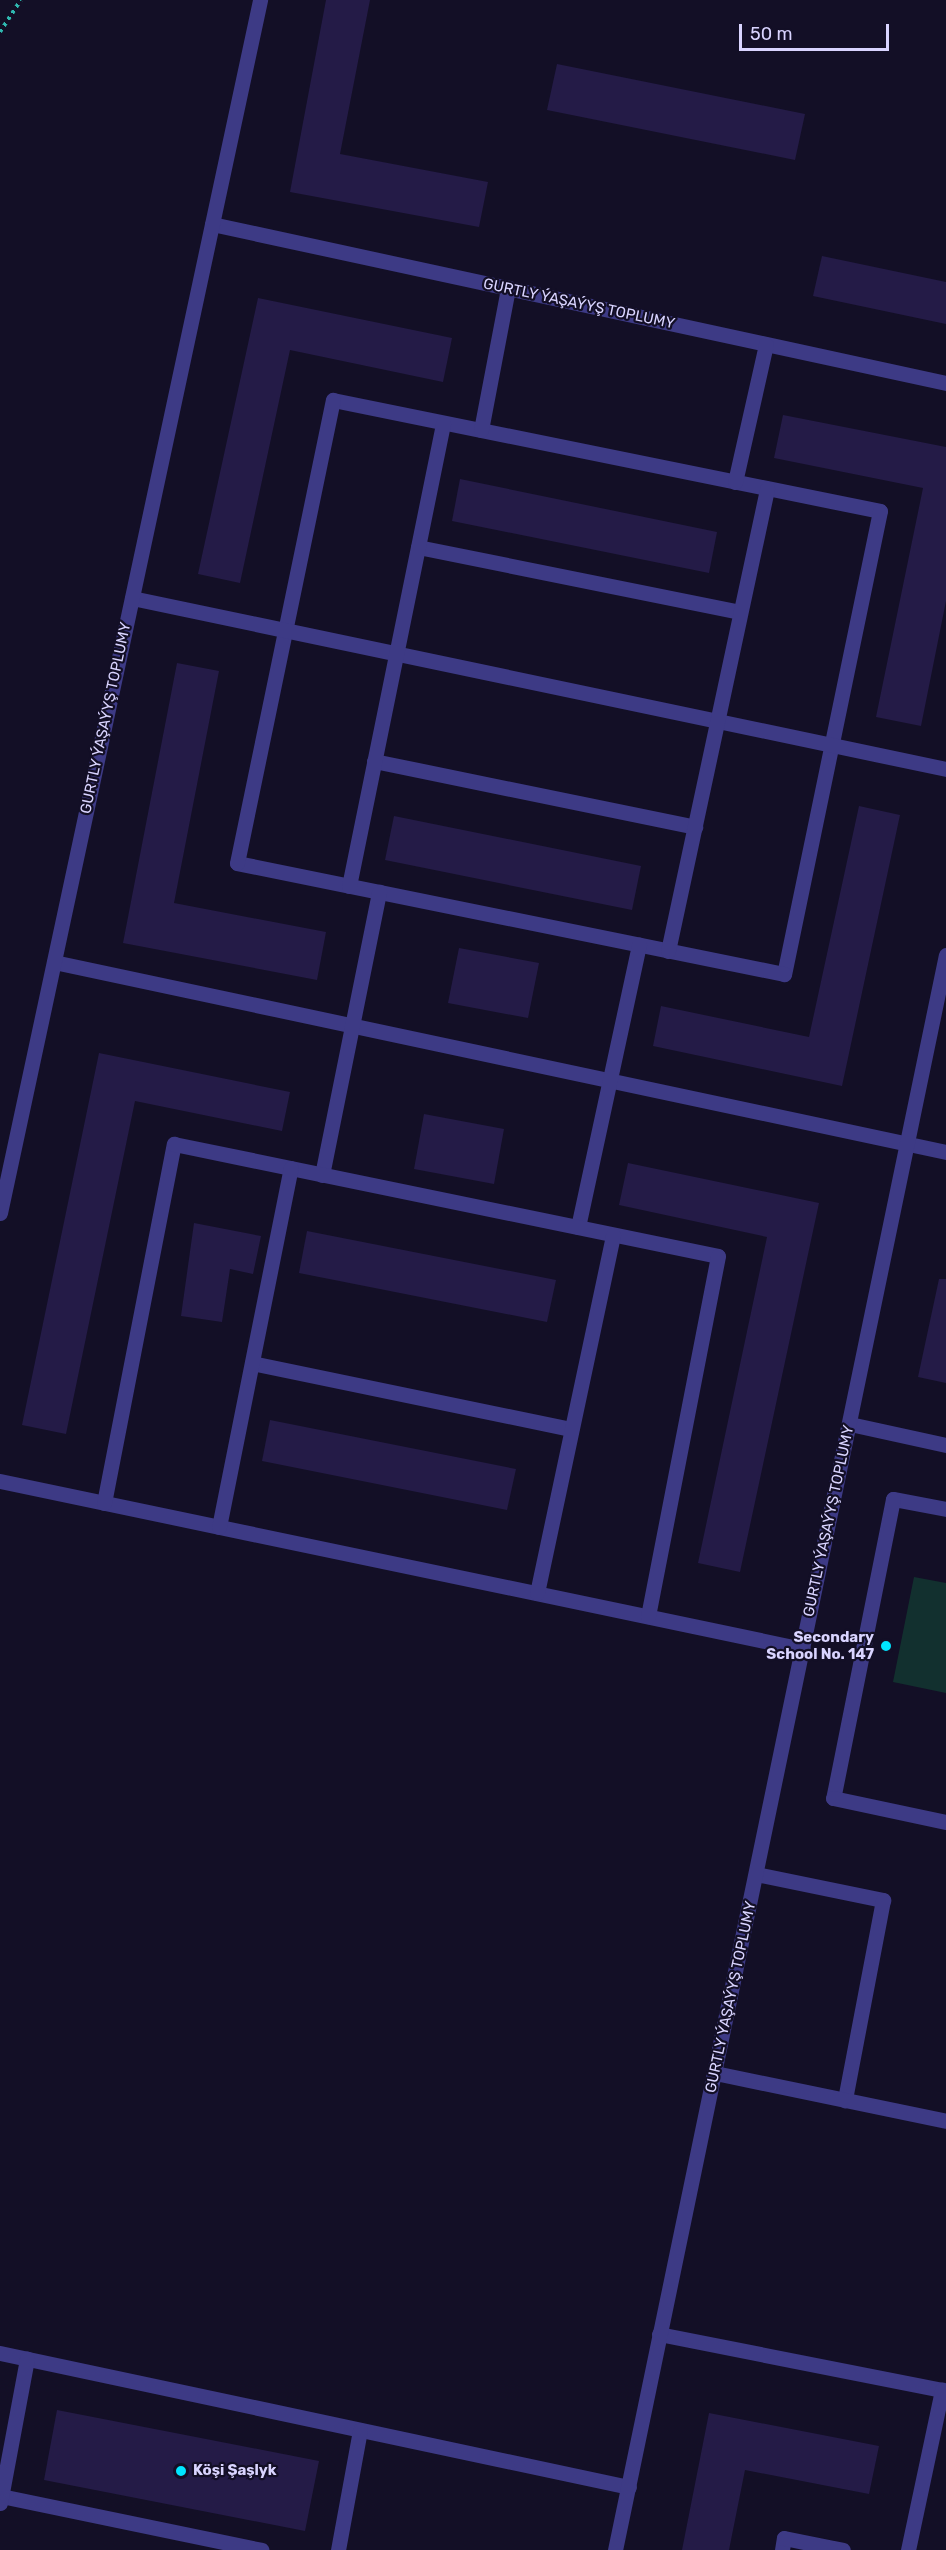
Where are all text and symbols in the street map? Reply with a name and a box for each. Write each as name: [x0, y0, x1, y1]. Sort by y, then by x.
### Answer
scale bar: [742, 12, 892, 50]
text: 50 m: [750, 23, 793, 45]
street label: GURTLY ÝAŞAÝYŞ TOPLUMY: [481, 275, 677, 333]
street label: GURTLY ÝAŞAÝYŞ TOPLUMY: [77, 620, 135, 816]
street label: GURTLY ÝAŞAÝYŞ TOPLUMY: [800, 1423, 858, 1619]
place label: Secondary School No. 147: [766, 1628, 874, 1663]
marker: Secondary School No. 147: [879, 1639, 893, 1653]
street label: GURTLY ÝAŞAÝYŞ TOPLUMY: [702, 1899, 760, 2095]
place label: Köşi Şaşlyk: [193, 2462, 277, 2480]
marker: Köşi Şaşlyk: [174, 2464, 188, 2478]

